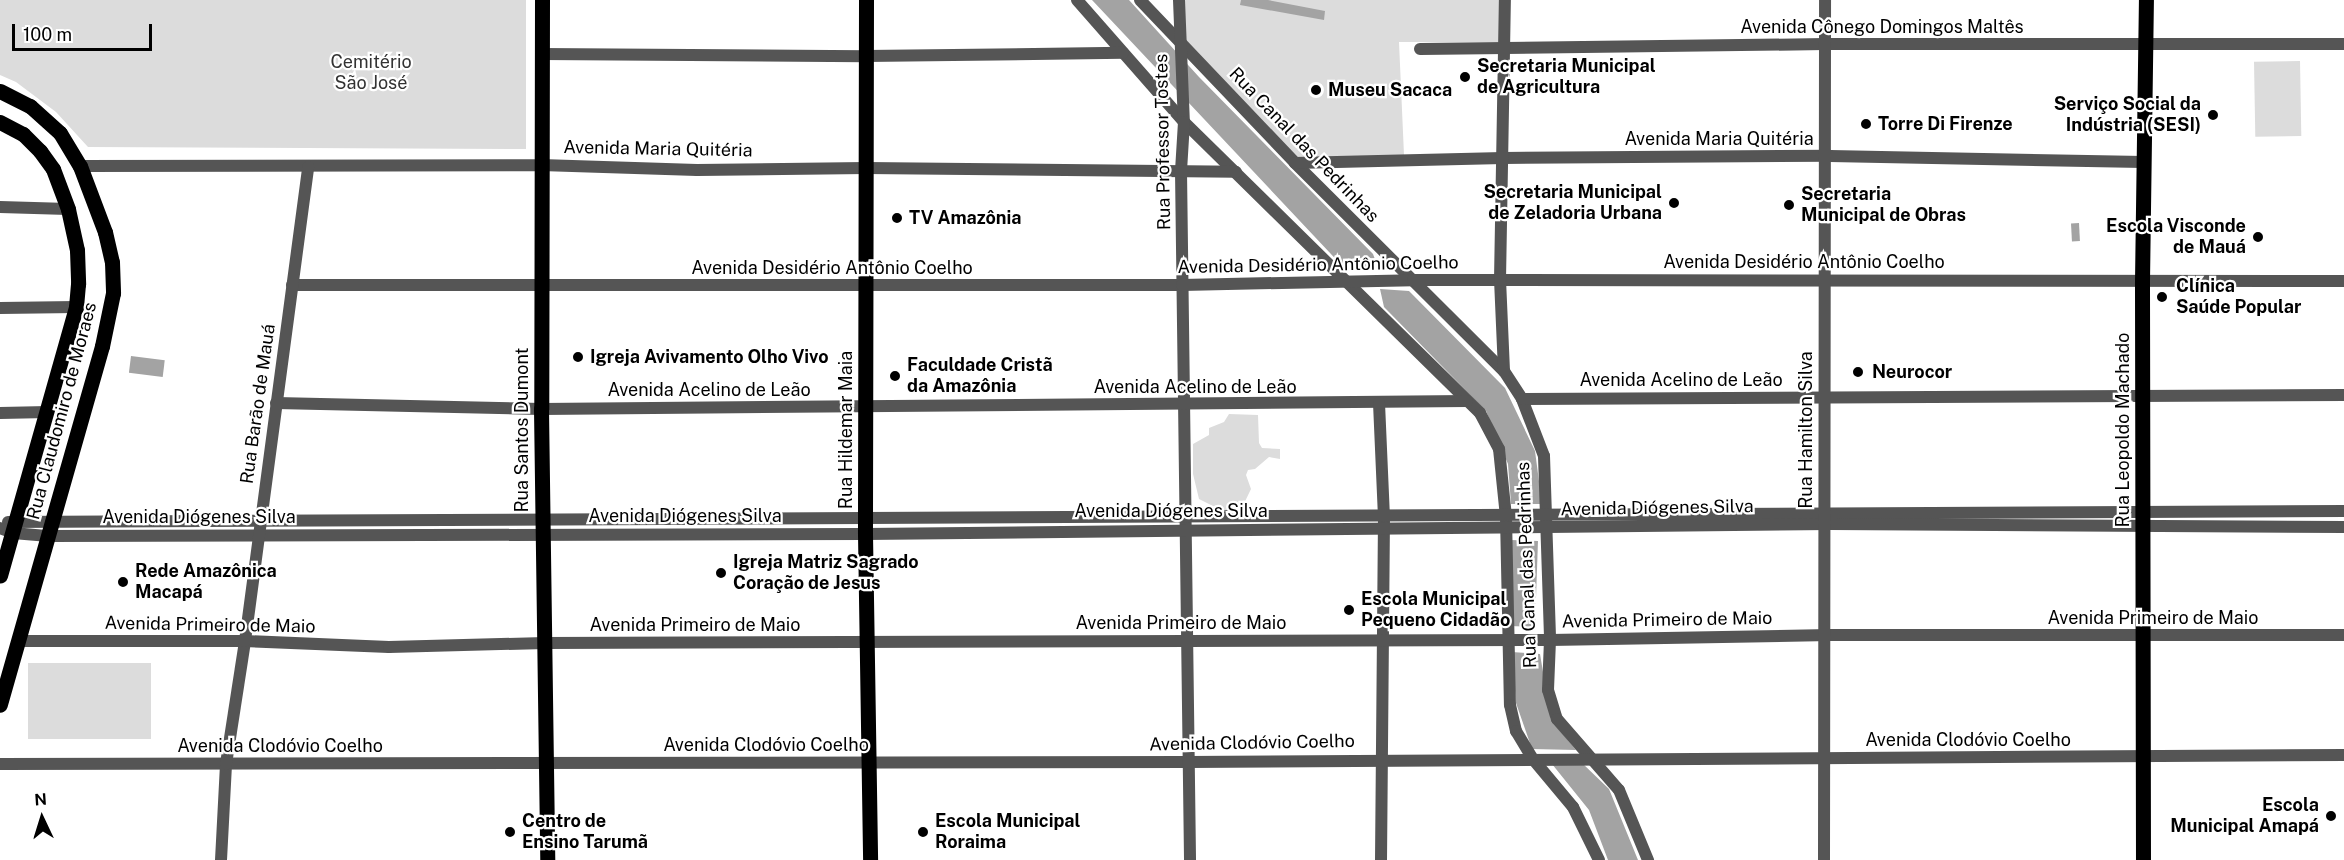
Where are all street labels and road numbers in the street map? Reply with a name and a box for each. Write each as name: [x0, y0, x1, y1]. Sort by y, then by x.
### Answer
street label: Avenida Cônego Domingos Maltês: [1740, 16, 2024, 38]
street label: Rua Professor Tostes: [1151, 54, 1175, 230]
street label: Rua Canal das Pedrinhas: [1224, 63, 1384, 227]
street label: Avenida Maria Quitéria: [1624, 128, 1814, 150]
street label: Avenida Maria Quitéria: [563, 137, 753, 161]
street label: Avenida Desidério Antônio Coelho: [1663, 251, 1945, 273]
street label: Avenida Desidério Antônio Coelho: [1177, 252, 1459, 278]
street label: Avenida Desidério Antônio Coelho: [691, 257, 973, 279]
street label: Rua Claudomiro de Moraes: [22, 300, 102, 522]
street label: Rua Barão de Mauá: [236, 322, 280, 486]
street label: Rua Leopoldo Machado: [2112, 332, 2134, 528]
street label: Rua Santos Dumont: [511, 348, 533, 512]
street label: Rua Hildemar Maia: [835, 351, 857, 509]
street label: Rua Hamilton Silva: [1795, 351, 1817, 509]
street label: Avenida Acelino de Leão: [1579, 369, 1783, 391]
street label: Avenida Acelino de Leão: [1093, 376, 1297, 398]
street label: Avenida Acelino de Leão: [607, 379, 811, 401]
street label: Rua Canal das Pedrinhas: [1513, 461, 1541, 669]
street label: Avenida Diógenes Silva: [1560, 496, 1754, 520]
street label: Avenida Diógenes Silva: [1074, 500, 1268, 522]
street label: Avenida Diógenes Silva: [588, 505, 782, 527]
street label: Avenida Diógenes Silva: [102, 506, 296, 528]
street label: Avenida Primeiro de Maio: [1561, 607, 1773, 633]
street label: Avenida Primeiro de Maio: [2047, 607, 2259, 629]
street label: Avenida Primeiro de Maio: [104, 612, 316, 638]
street label: Avenida Primeiro de Maio: [1075, 612, 1287, 634]
street label: Avenida Primeiro de Maio: [589, 614, 801, 636]
street label: Avenida Clodóvio Coelho: [1865, 729, 2071, 751]
street label: Avenida Clodóvio Coelho: [1149, 730, 1355, 756]
street label: Avenida Clodóvio Coelho: [663, 734, 869, 756]
street label: Avenida Clodóvio Coelho: [177, 735, 383, 757]

